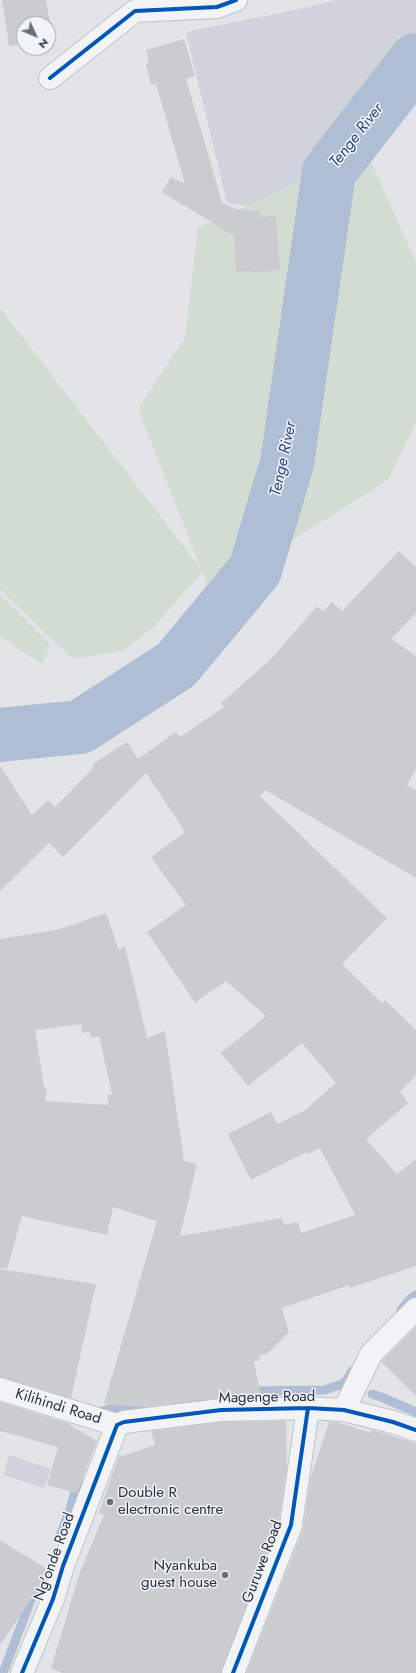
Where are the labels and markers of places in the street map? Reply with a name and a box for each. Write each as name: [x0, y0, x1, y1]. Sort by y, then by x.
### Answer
place label: Double R electronic centre: [118, 1484, 223, 1519]
marker: Double R electronic centre: [105, 1497, 115, 1507]
place label: Nyankuba guest house: [141, 1557, 217, 1592]
marker: Nyankuba guest house: [220, 1570, 230, 1580]

